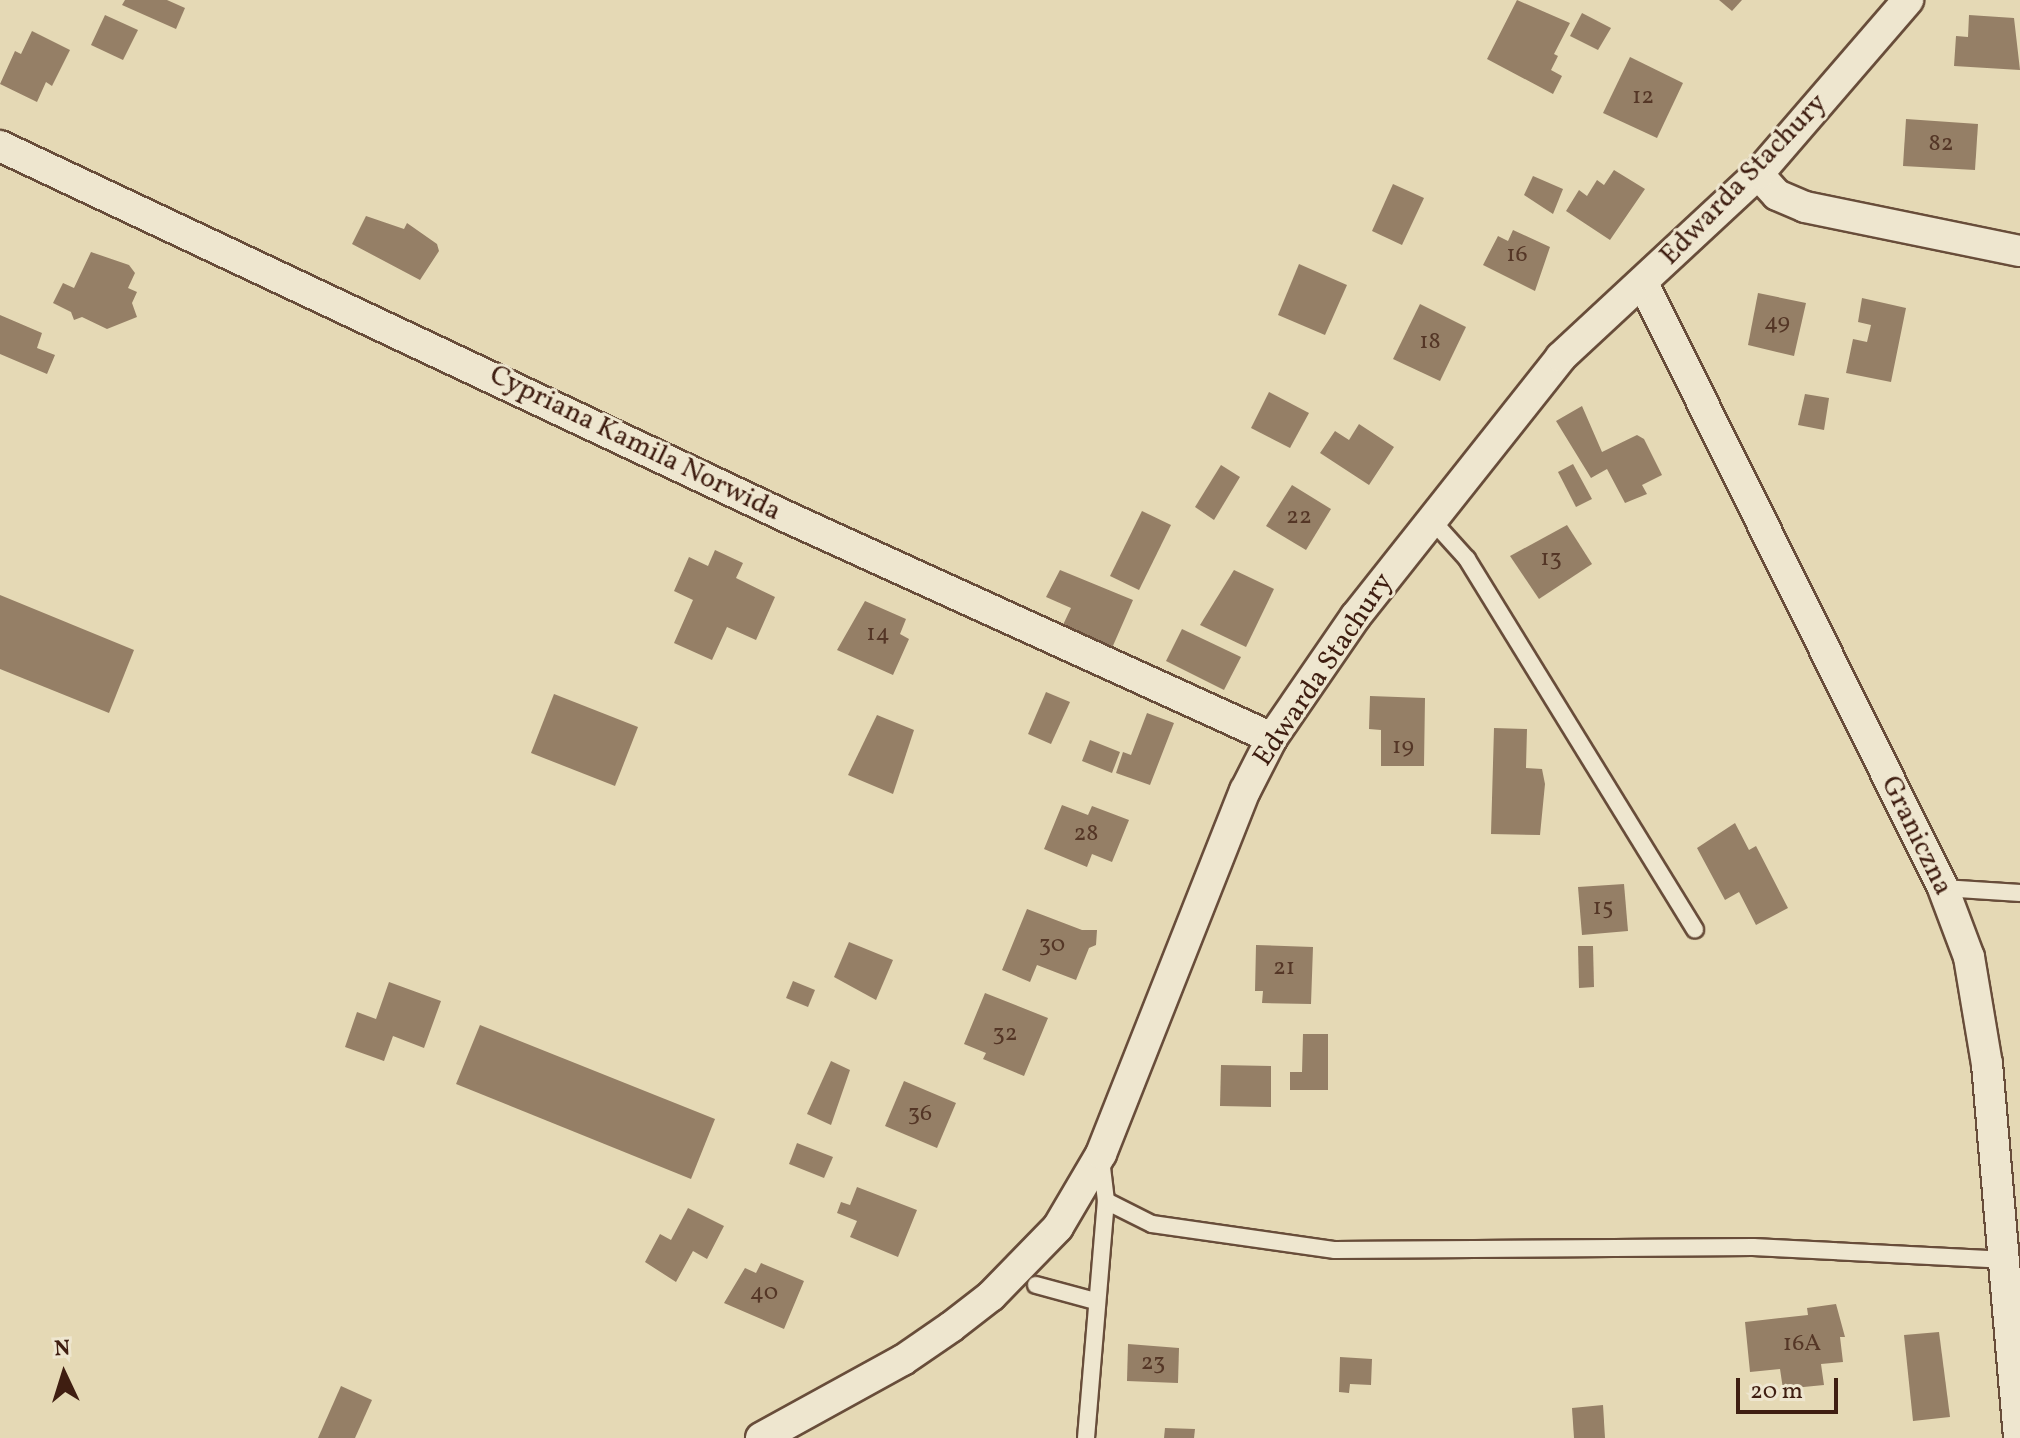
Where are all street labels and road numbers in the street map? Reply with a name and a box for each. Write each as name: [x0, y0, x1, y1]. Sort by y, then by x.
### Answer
street label: Edwarda Stachury: [1654, 87, 1834, 273]
street label: Cypriana Kamila Norwida: [484, 359, 786, 529]
street label: Edwarda Stachury: [1247, 567, 1401, 773]
street label: Graniczna: [1873, 771, 1959, 901]

